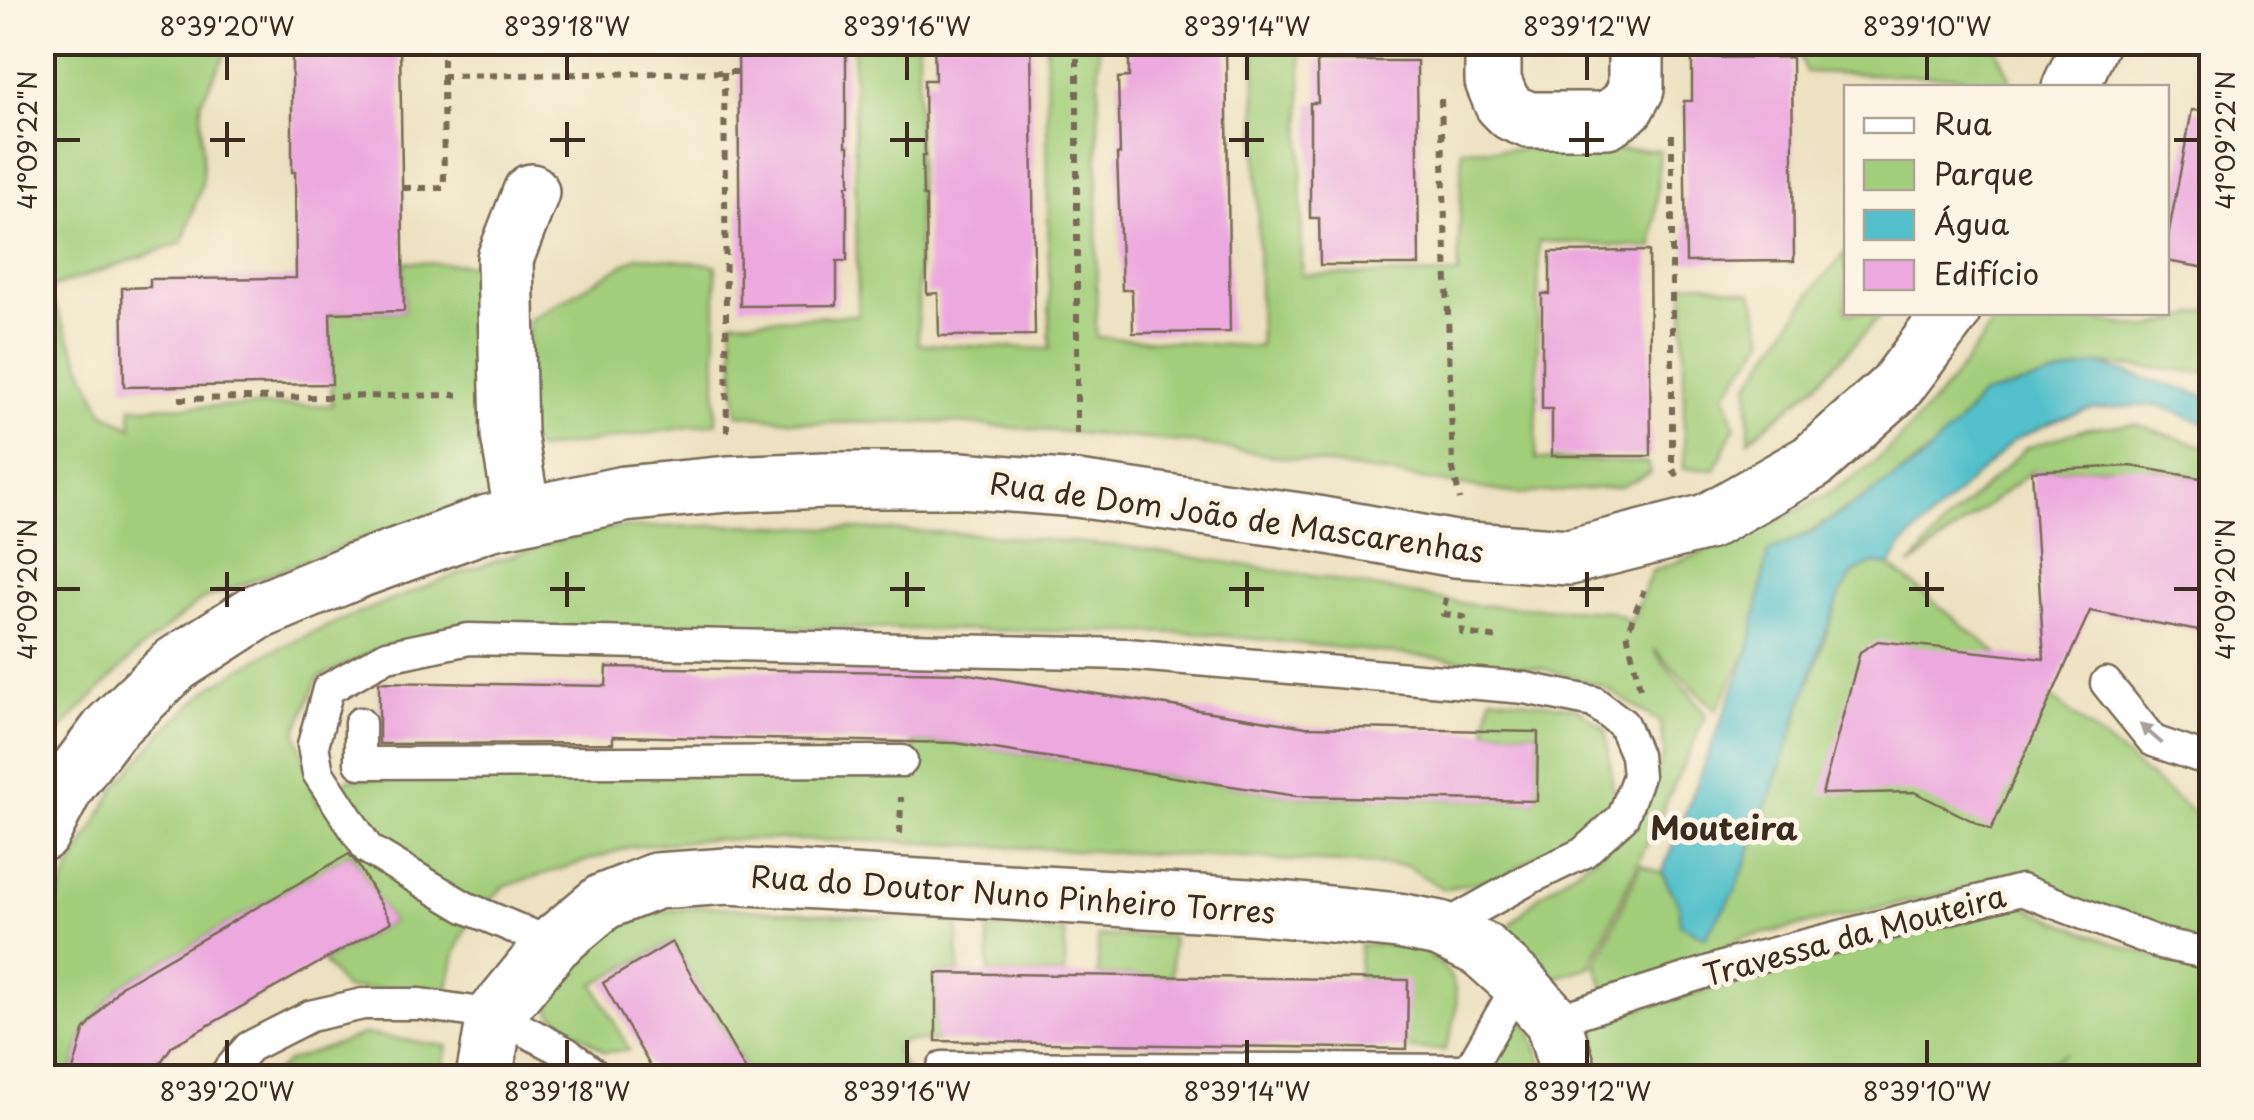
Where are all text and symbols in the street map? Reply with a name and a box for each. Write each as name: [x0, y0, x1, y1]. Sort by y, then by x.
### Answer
text: 8°39'20"W: [160, 7, 295, 45]
text: 8°39'18"W: [504, 7, 630, 45]
text: 8°39'16"W: [843, 7, 971, 45]
text: 8°39'14"W: [1184, 7, 1311, 45]
text: 8°39'12"W: [1523, 7, 1651, 45]
text: 8°39'10"W: [1863, 7, 1991, 45]
text: 41°09'22"N: [8, 70, 46, 210]
text: 41°09'22"N: [2206, 70, 2244, 210]
legend: [1844, 85, 2169, 315]
text: Rua: [1934, 100, 1992, 145]
text: Parque: [1934, 150, 2034, 195]
text: Água: [1934, 200, 2009, 245]
text: Edifício: [1934, 250, 2039, 295]
street label: Rua de Dom João de Mascarenhas: [987, 459, 1487, 573]
text: 41°09'20"N: [8, 518, 46, 660]
text: 41°09'20"N: [2206, 518, 2244, 660]
one-way arrow: [2139, 722, 2163, 745]
district label: Mouteira: [1650, 803, 1798, 851]
street label: Rua do Doutor Nuno Pinheiro Torres: [749, 852, 1277, 934]
street label: Travessa da Mouteira: [1698, 872, 2011, 996]
text: 8°39'20"W: [160, 1072, 295, 1110]
text: 8°39'18"W: [504, 1072, 630, 1110]
text: 8°39'16"W: [843, 1072, 971, 1110]
text: 8°39'14"W: [1184, 1072, 1311, 1110]
text: 8°39'12"W: [1523, 1072, 1651, 1110]
text: 8°39'10"W: [1863, 1072, 1991, 1110]

